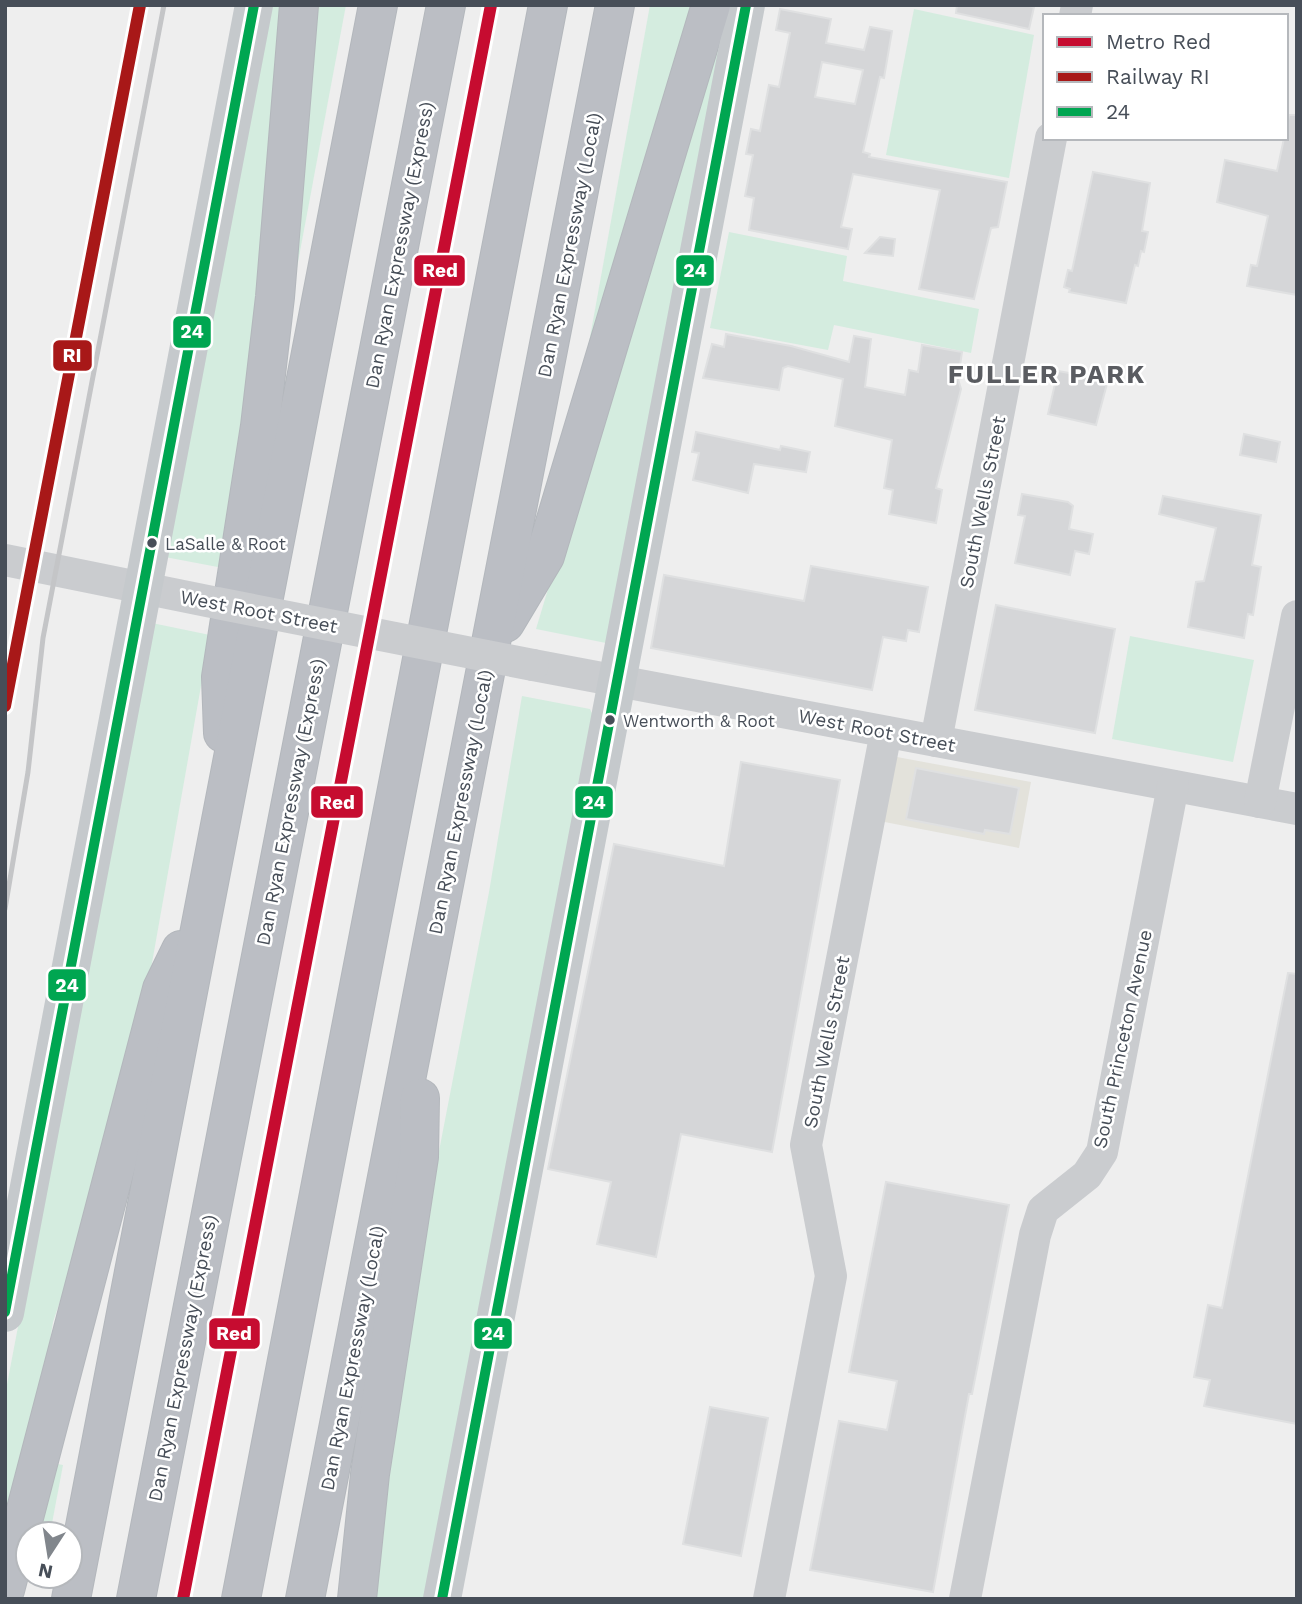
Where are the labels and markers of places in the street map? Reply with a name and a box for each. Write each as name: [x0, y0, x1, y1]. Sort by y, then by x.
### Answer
place label: LaSalle & Root: [165, 534, 286, 554]
marker: LaSalle & Root: [145, 536, 159, 550]
place label: Wentworth & Root: [623, 711, 775, 731]
marker: Wentworth & Root: [603, 713, 617, 727]

